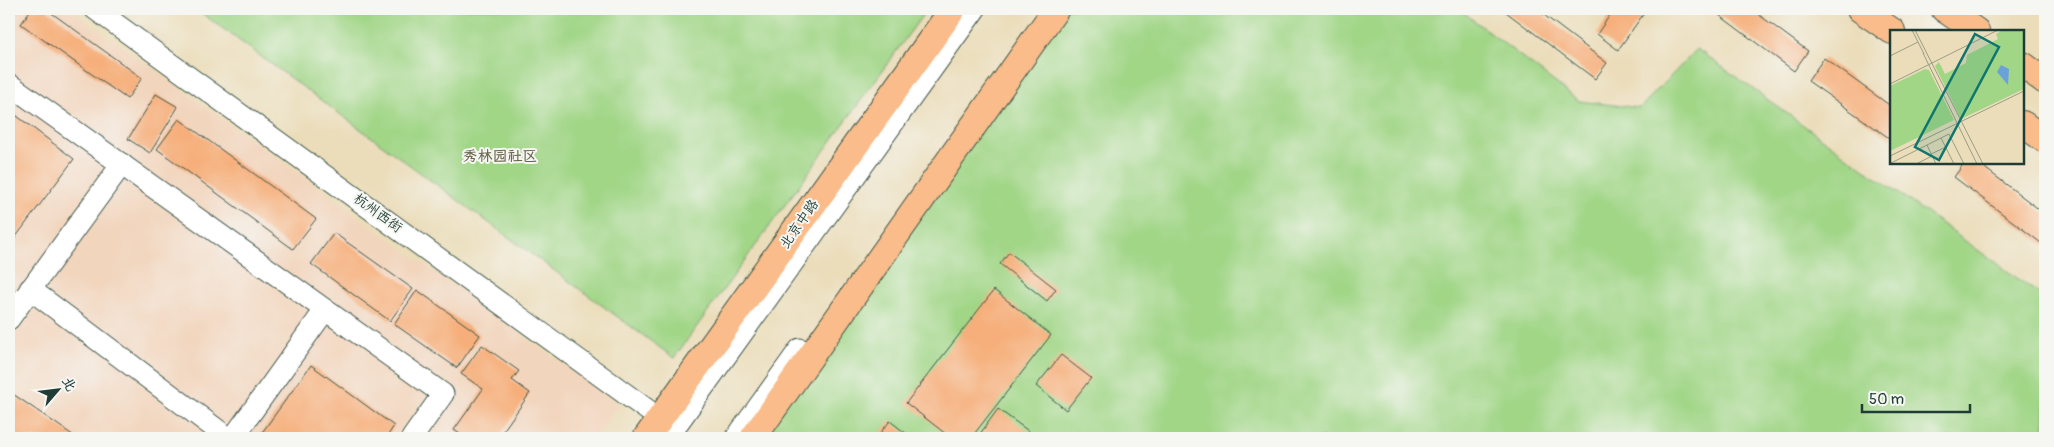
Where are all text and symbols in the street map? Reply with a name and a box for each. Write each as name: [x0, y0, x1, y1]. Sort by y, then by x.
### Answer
inset map: [1890, 30, 2024, 164]
district label: 秀林园社区: [462, 147, 538, 166]
street label: 杭州西街: [350, 190, 406, 236]
street label: 北京中路: [776, 196, 822, 252]
north arrow: [32, 364, 82, 414]
text: 北: [58, 374, 80, 394]
scale bar: [1862, 382, 1969, 414]
text: 50 m: [1869, 390, 1904, 409]

